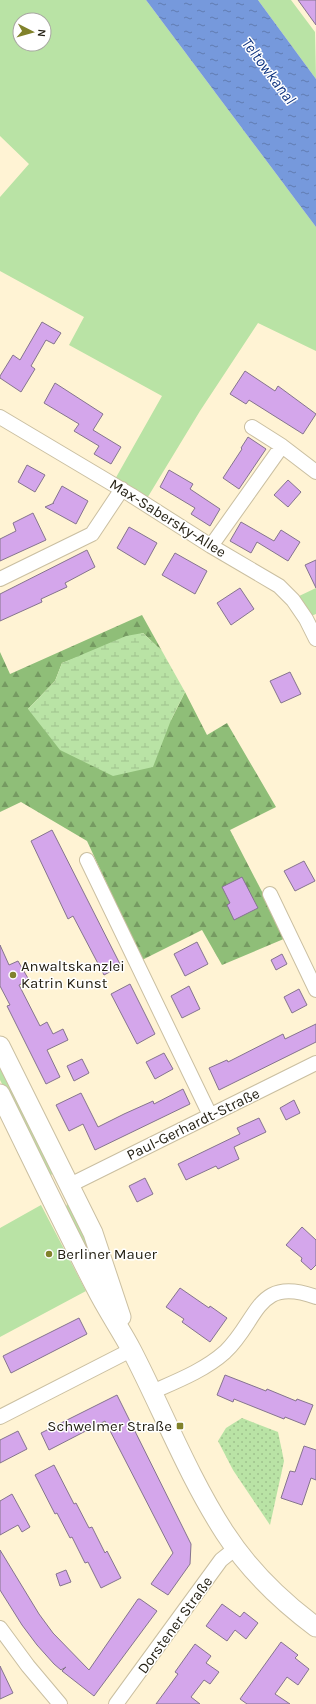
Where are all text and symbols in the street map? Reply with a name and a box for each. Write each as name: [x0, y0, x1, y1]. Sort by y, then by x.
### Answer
north arrow: [12, 12, 52, 52]
text: N: [35, 28, 48, 38]
water label: Teltowkanal: [238, 34, 300, 108]
street label: Max-Sabersky-Allee: [106, 475, 230, 561]
place label: Anwaltskanzlei Katrin Kunst: [21, 957, 125, 992]
marker: Anwaltskanzlei Katrin Kunst: [8, 970, 18, 980]
street label: Paul-Gerhardt-Straße: [124, 1084, 262, 1164]
place label: Berliner Mauer: [57, 1245, 158, 1263]
marker: Berliner Mauer: [44, 1249, 54, 1259]
place label: Schwelmer Straße: [47, 1417, 172, 1435]
marker: Schwelmer Straße: [175, 1421, 185, 1431]
street label: Dorstener Straße: [134, 1573, 216, 1677]

